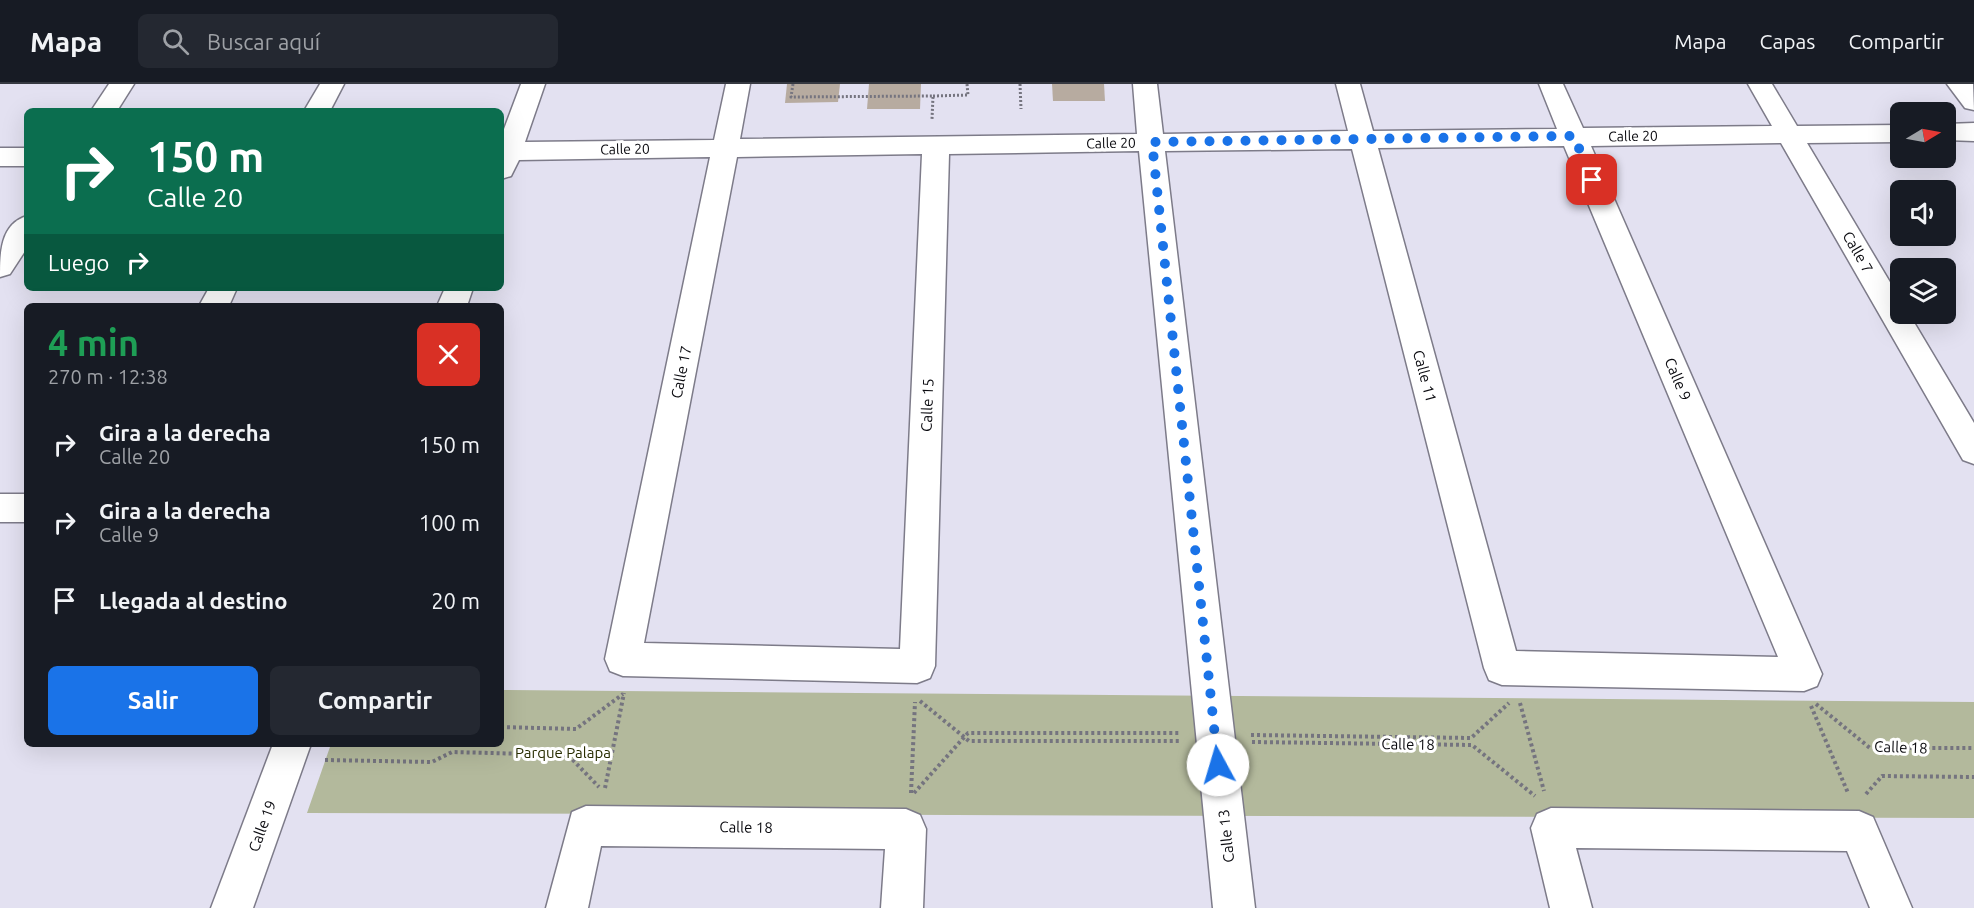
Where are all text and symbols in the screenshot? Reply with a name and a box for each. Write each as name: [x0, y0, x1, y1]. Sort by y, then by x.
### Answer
search box: [138, 14, 558, 68]
icon: search: [159, 25, 192, 58]
text: Mapa: [30, 26, 102, 57]
text: Buscar aquí: [207, 29, 320, 54]
text: Mapa: [1674, 29, 1726, 53]
text: Capas: [1759, 29, 1815, 53]
text: Compartir: [1848, 29, 1944, 53]
north arrow: [1890, 102, 1956, 168]
map controls: [1890, 102, 1956, 324]
street label: Calle 20: [1608, 128, 1658, 144]
icon: right: [48, 132, 126, 210]
text: 150 m: [147, 133, 264, 180]
street label: Calle 20: [1086, 135, 1136, 151]
street label: Calle 20: [600, 141, 650, 157]
pin: [1566, 154, 1617, 205]
icon: arrive: [1575, 163, 1608, 196]
button: sound: [1890, 180, 1956, 246]
text: Calle 20: [147, 182, 243, 212]
street label: Calle 7: [1839, 228, 1877, 276]
icon: right: [121, 246, 154, 279]
text: Luego: [48, 250, 109, 275]
button: layers: [1890, 258, 1956, 324]
text: 4 min: [48, 322, 139, 363]
button: close: [417, 323, 480, 386]
street label: Calle 17: [668, 344, 694, 400]
street label: Calle 11: [1410, 348, 1440, 404]
street label: Calle 9: [1661, 355, 1695, 403]
text: 270 m · 12:38: [48, 365, 168, 388]
street label: Calle 15: [918, 378, 936, 432]
text: Gira a la derecha: [99, 420, 271, 445]
icon: right: [48, 428, 81, 461]
text: 150 m: [419, 432, 480, 457]
text: Calle 20: [99, 445, 170, 468]
text: Gira a la derecha: [99, 498, 271, 523]
icon: right: [48, 506, 81, 539]
text: 100 m: [419, 510, 480, 535]
text: Calle 9: [99, 523, 159, 546]
icon: arrive: [48, 584, 81, 617]
text: Llegada al destino: [99, 588, 287, 613]
text: 20 m: [431, 588, 480, 613]
button: Salir: [48, 666, 258, 735]
button: Compartir: [270, 666, 480, 735]
position arrow: [1186, 733, 1250, 797]
street label: Calle 18: [1381, 735, 1435, 753]
street label: Calle 18: [1874, 738, 1928, 756]
park label: Parque Palapa: [515, 744, 611, 761]
street label: Calle 19: [245, 798, 279, 854]
street label: Calle 13: [1215, 809, 1237, 863]
street label: Calle 18: [719, 818, 773, 836]

